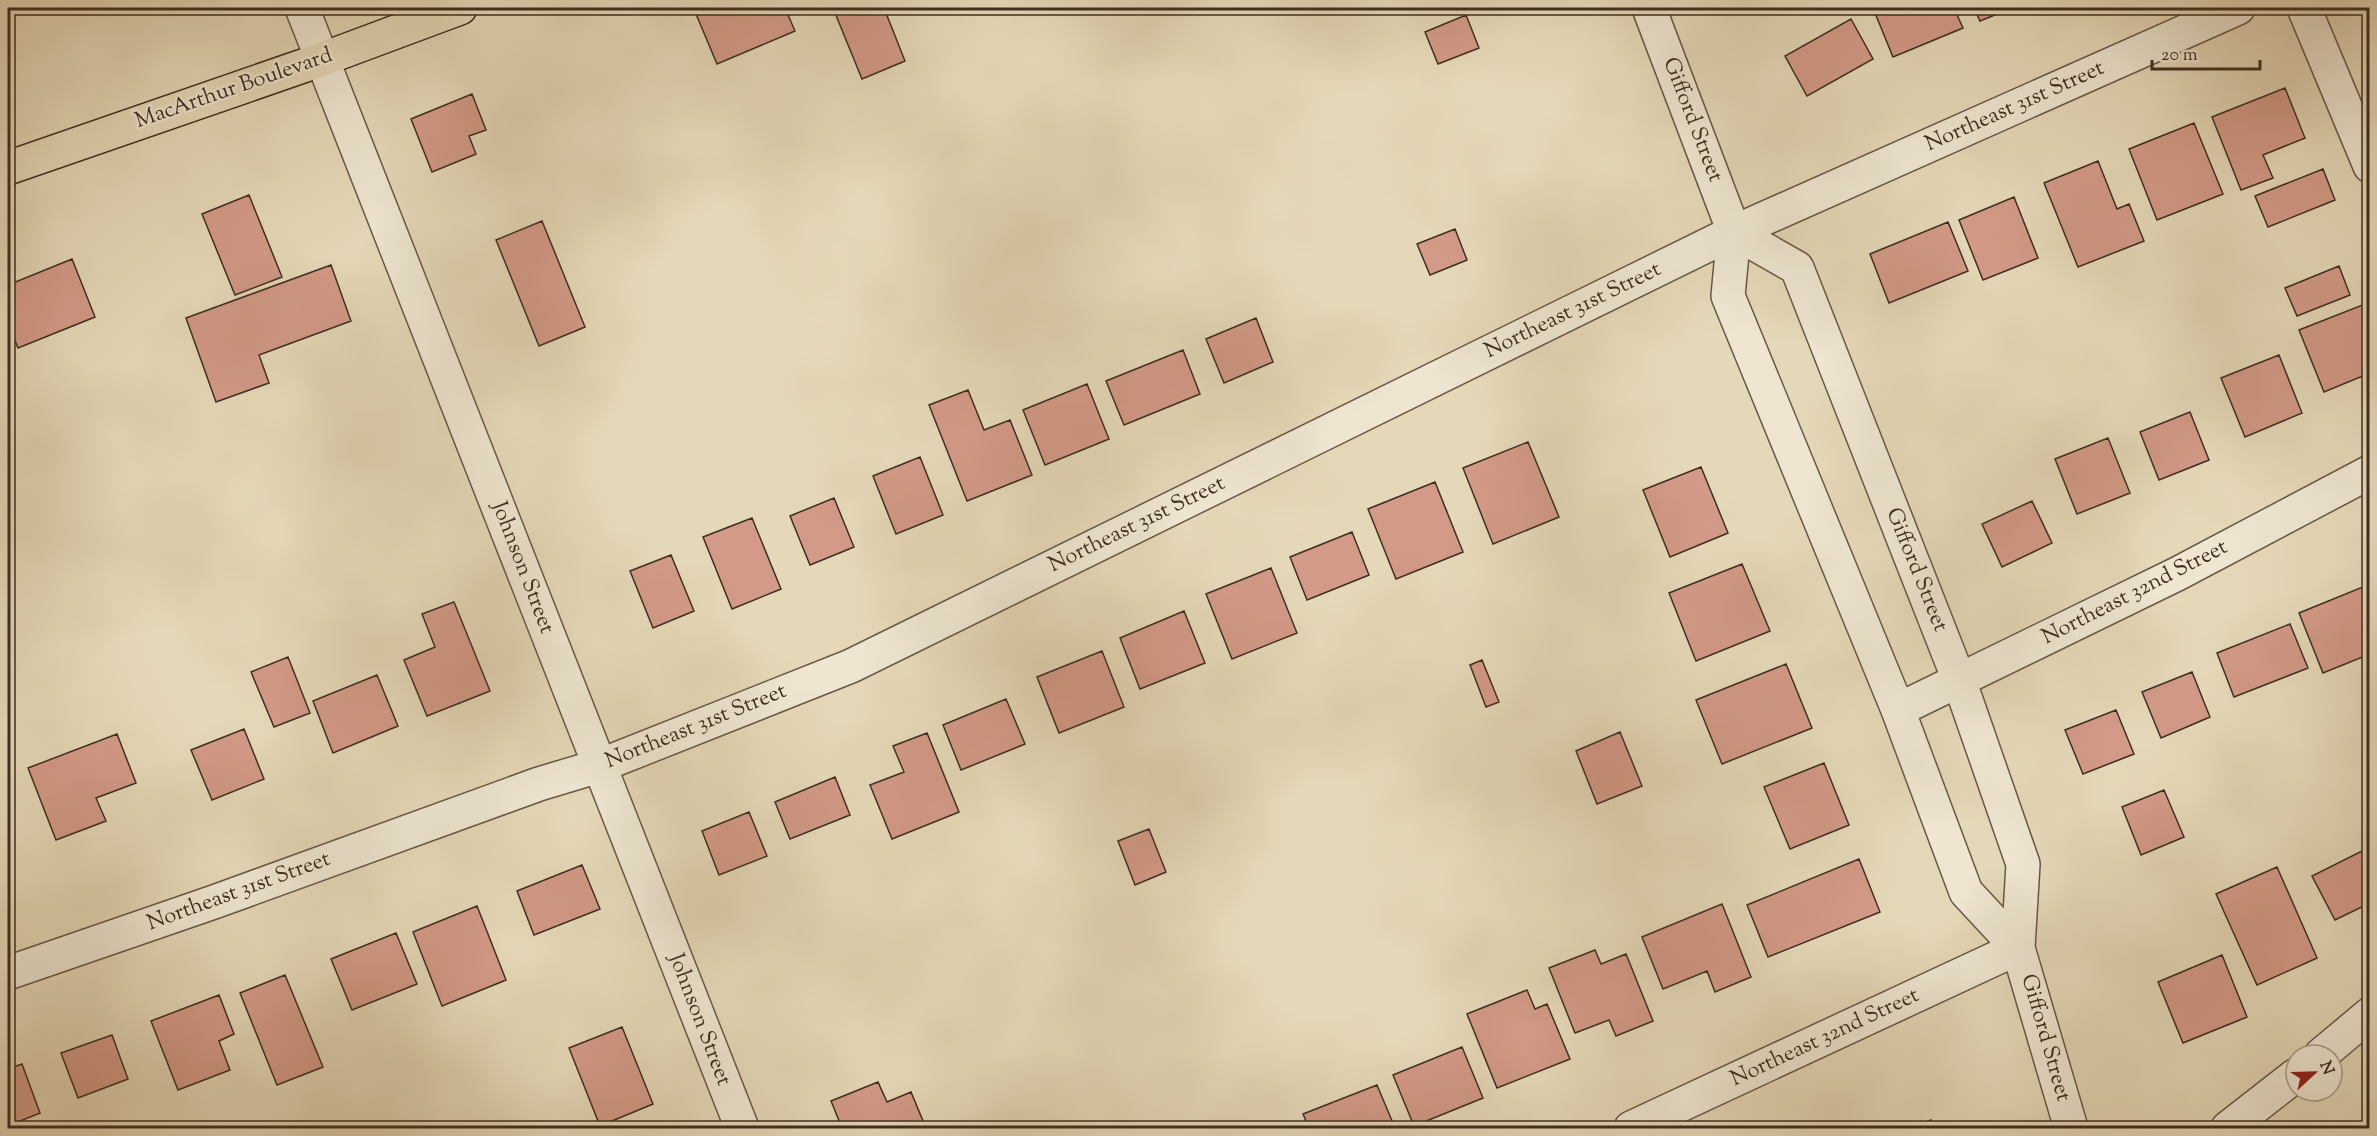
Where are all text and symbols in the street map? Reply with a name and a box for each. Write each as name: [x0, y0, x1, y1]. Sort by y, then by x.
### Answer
scale bar: [2152, 33, 2260, 71]
street label: MacArthur Boulevard: [131, 40, 337, 138]
text: 20 m: [2161, 43, 2198, 69]
street label: Gifford Street: [1654, 53, 1731, 187]
street label: Northeast 31st Street: [1920, 53, 2110, 161]
street label: Northeast 31st Street: [1479, 254, 1667, 368]
street label: Northeast 31st Street: [1043, 468, 1231, 582]
street label: Johnson Street: [482, 496, 562, 639]
street label: Gifford Street: [1877, 503, 1956, 637]
street label: Northeast 32nd Street: [2036, 532, 2234, 654]
street label: Northeast 31st Street: [601, 676, 792, 778]
street label: Northeast 31st Street: [143, 844, 336, 940]
street label: Johnson Street: [659, 948, 739, 1091]
street label: Gifford Street: [2012, 970, 2079, 1106]
street label: Northeast 32nd Street: [1725, 980, 1925, 1096]
north arrow: [2284, 1043, 2344, 1103]
text: N: [2313, 1058, 2339, 1079]

